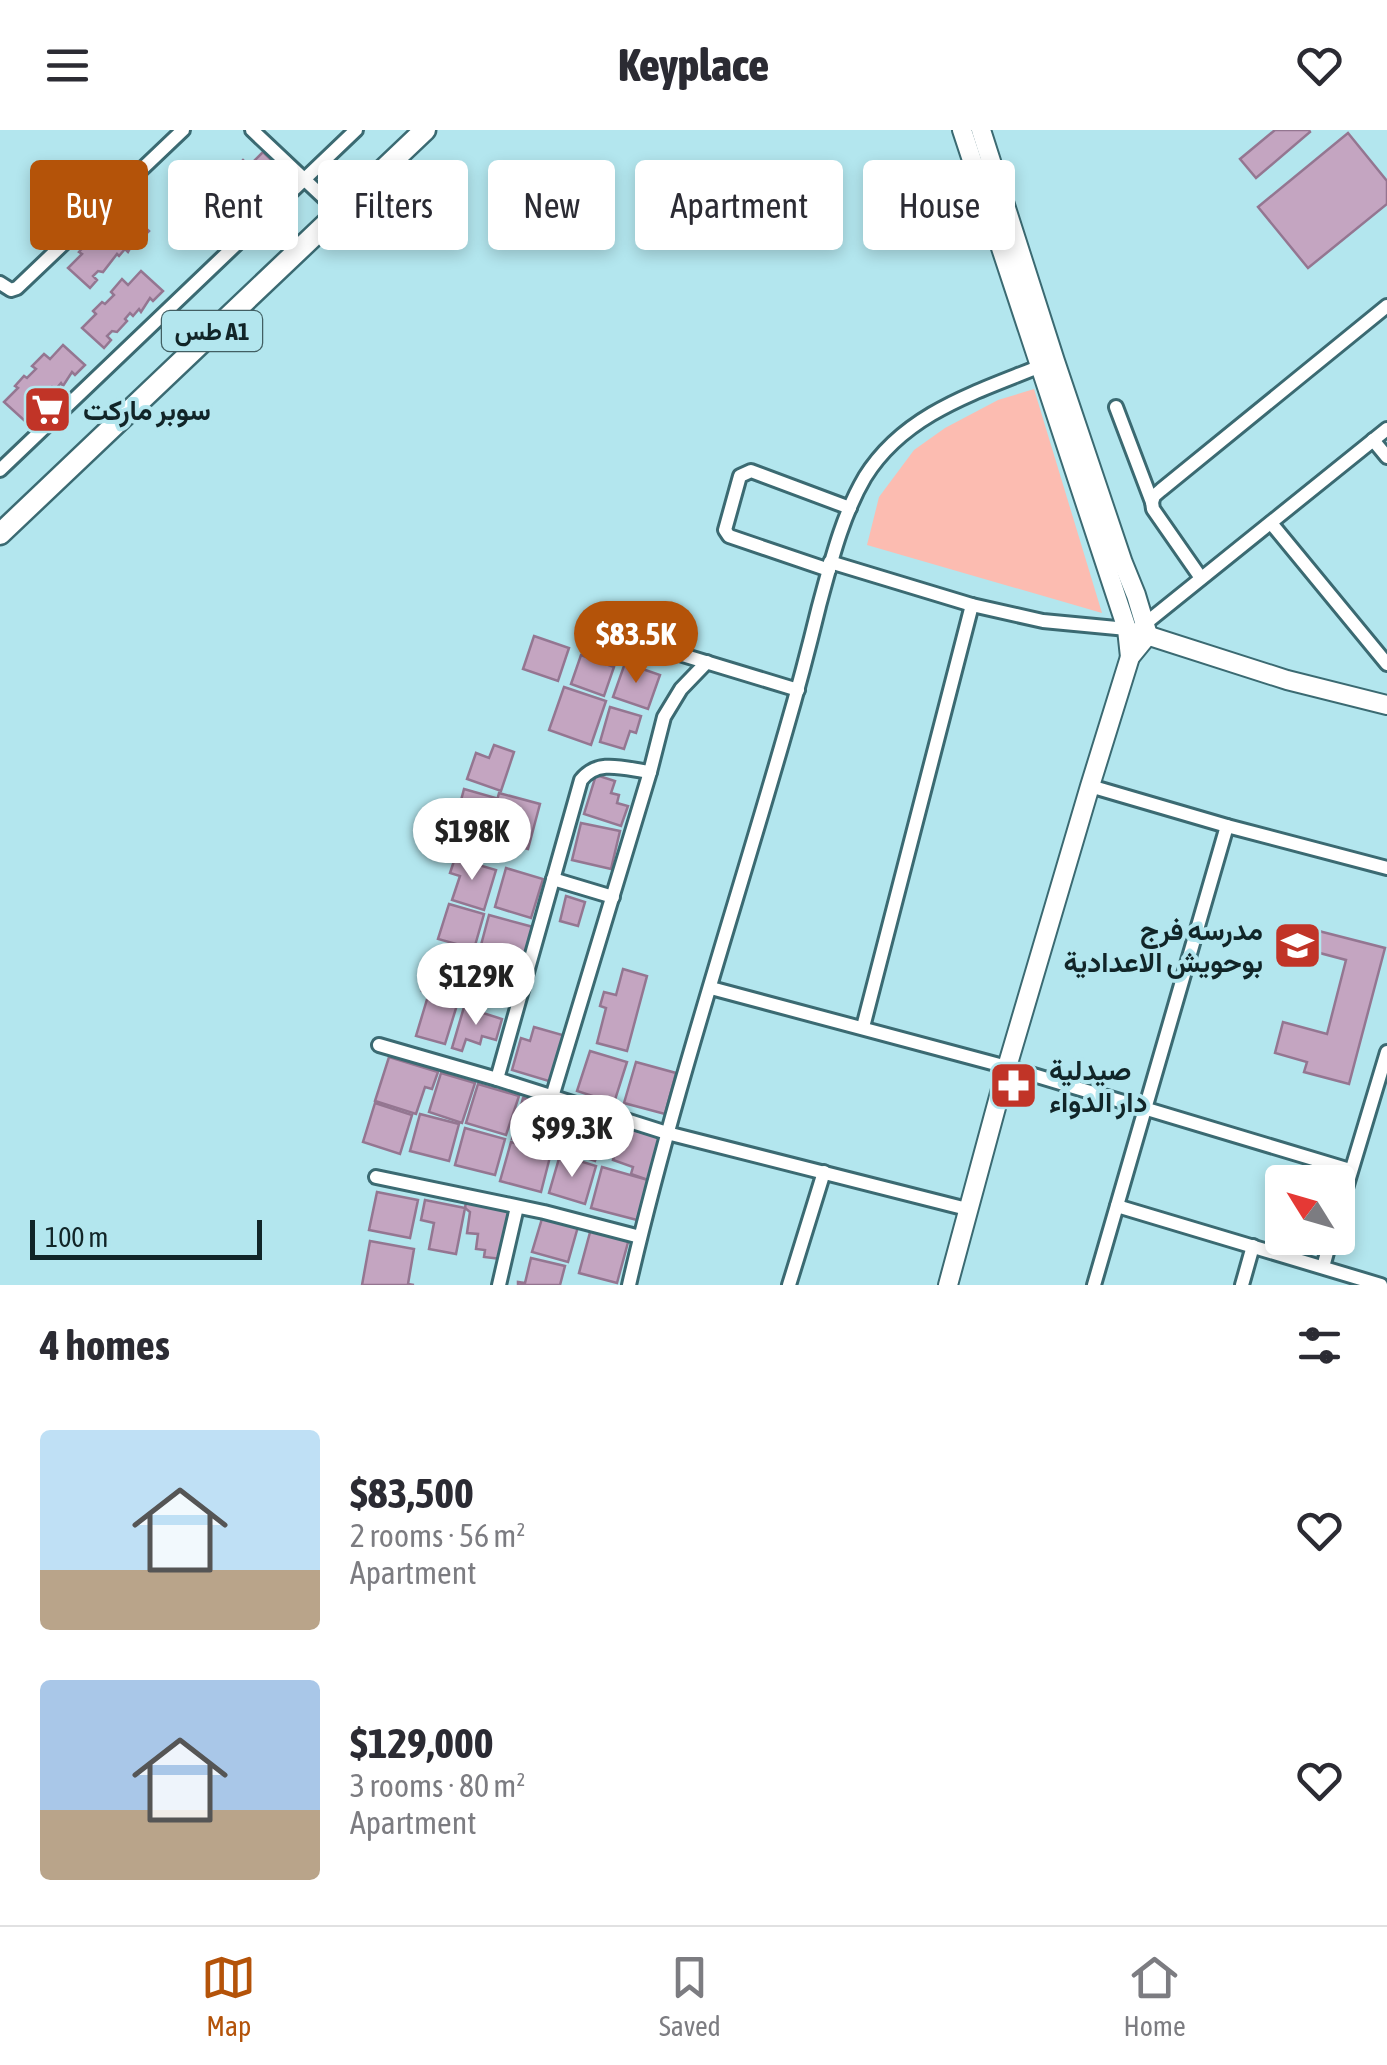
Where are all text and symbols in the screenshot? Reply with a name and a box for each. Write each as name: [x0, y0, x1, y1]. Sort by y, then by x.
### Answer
icon: menu: [40, 38, 95, 93]
icon: heart: [1292, 38, 1347, 93]
text: Keyplace: [618, 39, 769, 91]
chip: Buy: [30, 160, 148, 250]
chip: Rent: [168, 160, 298, 250]
chip: Filters: [318, 160, 468, 250]
chip: New: [488, 160, 615, 250]
chip: Apartment: [635, 160, 843, 250]
chip: House: [863, 160, 1015, 250]
road number: طس A1: [162, 311, 262, 351]
supermarket icon: سوبر ماركت: [22, 384, 74, 436]
place label: سوبر ماركت: [83, 394, 211, 428]
pin: $83.5K: [555, 601, 717, 686]
text: $83.5K: [596, 615, 676, 652]
pin: $198K: [402, 798, 542, 883]
text: $198K: [435, 812, 509, 849]
place label: مدرسه فرج بوحويش الاعدادية: [1063, 914, 1263, 980]
school or university icon: مدرسه فرج بوحويش الاعدادية: [1272, 920, 1324, 972]
pin: $129K: [406, 943, 546, 1028]
text: $129K: [439, 957, 513, 994]
place label: صيدلية دار الدواء: [1049, 1054, 1147, 1120]
pharmacy icon: صيدلية دار الدواء: [988, 1060, 1040, 1112]
pin: $99.3K: [491, 1095, 653, 1180]
text: $99.3K: [532, 1109, 612, 1146]
north arrow: [1265, 1165, 1355, 1255]
map controls: [1265, 1165, 1355, 1255]
scale bar: [30, 1215, 262, 1260]
text: 100 m: [45, 1221, 108, 1253]
icon: filters: [1292, 1318, 1347, 1373]
text: 4 homes: [40, 1321, 170, 1369]
text: $83,500: [350, 1469, 474, 1517]
icon: home: [120, 1470, 240, 1590]
icon: heart: [1292, 1503, 1347, 1558]
text: 2 rooms · 56 m²: [350, 1517, 525, 1554]
text: Apartment: [350, 1554, 476, 1591]
text: $129,000: [350, 1719, 494, 1767]
icon: home: [120, 1720, 240, 1840]
icon: heart: [1292, 1753, 1347, 1808]
text: 3 rooms · 80 m²: [350, 1767, 525, 1804]
text: Apartment: [350, 1804, 476, 1841]
tab: Map: [201, 1950, 256, 2042]
tab: Saved: [659, 1950, 721, 2042]
tab: Home: [1123, 1950, 1186, 2042]

